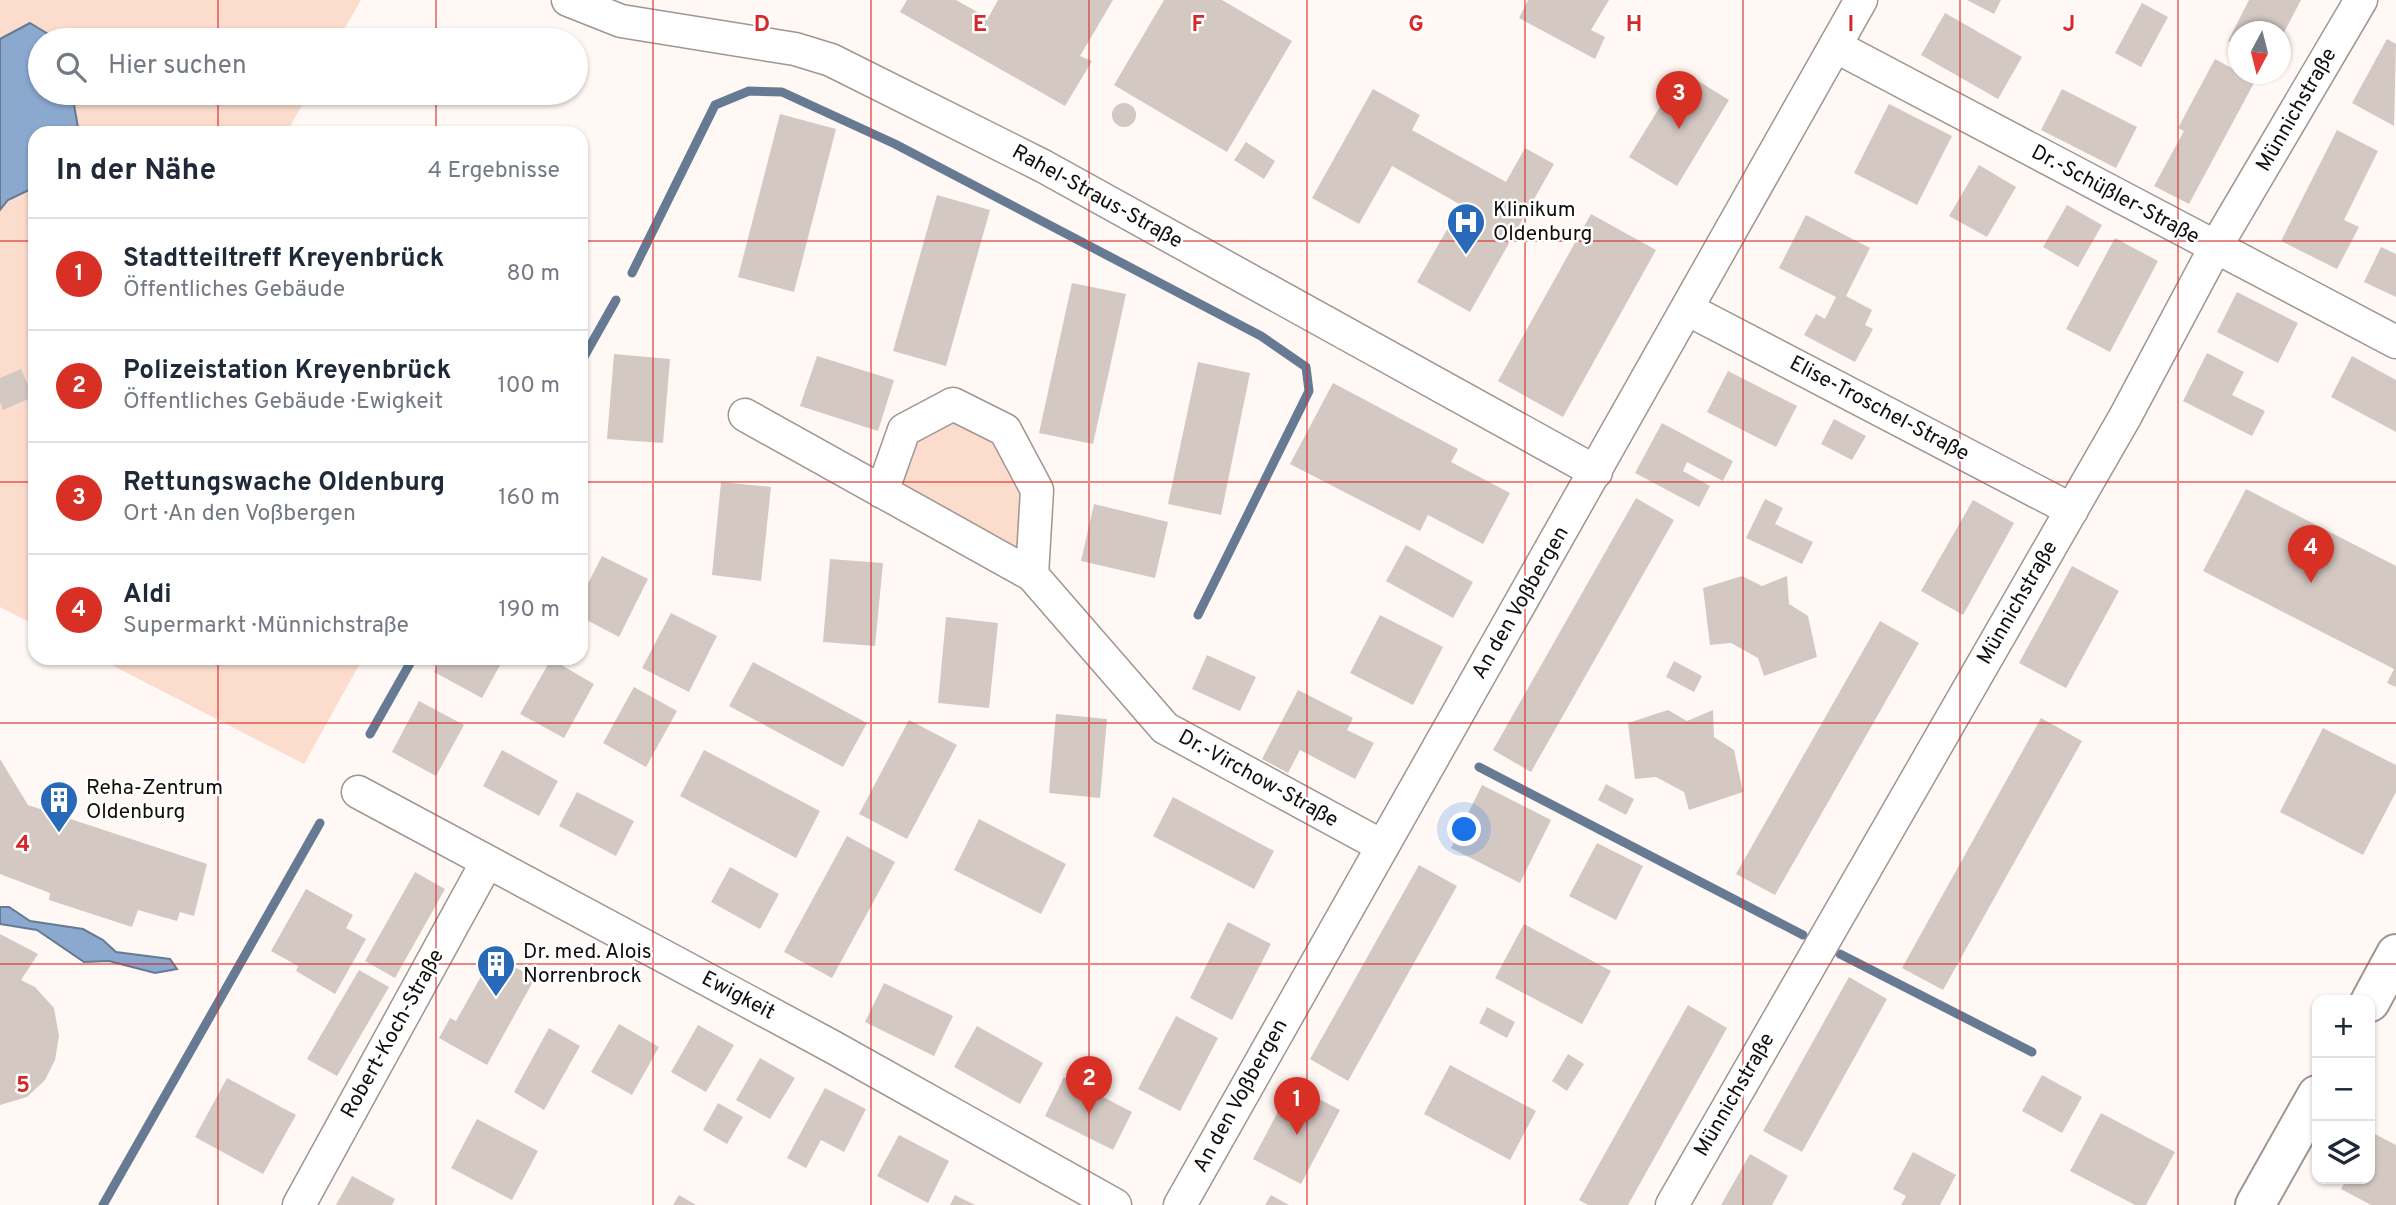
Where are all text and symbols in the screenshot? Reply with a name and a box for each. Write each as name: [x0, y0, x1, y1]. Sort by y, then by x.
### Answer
text: D: [754, 11, 770, 40]
text: E: [973, 11, 987, 40]
text: F: [1191, 11, 1205, 40]
text: G: [1408, 11, 1424, 40]
text: H: [1626, 11, 1642, 40]
text: I: [1848, 11, 1854, 40]
text: J: [2063, 11, 2075, 40]
north arrow: [2228, 21, 2291, 84]
search box: [28, 28, 588, 105]
street label: Münnichstraße: [2251, 43, 2343, 177]
icon: search: [52, 48, 90, 86]
text: Hier suchen: [108, 50, 247, 83]
pin: 3: [1656, 71, 1702, 129]
street label: Rahel-Straus-Straße: [1007, 139, 1187, 255]
street label: Dr.-Schüßler-Straße: [2026, 139, 2204, 251]
text: In der Nähe: [56, 153, 216, 190]
text: 4 Ergebnisse: [428, 157, 560, 186]
place label: Klinikum Oldenburg: [1493, 197, 1592, 248]
hospital icon: Klinikum Oldenburg: [1445, 201, 1487, 256]
text: Stadtteiltreff Kreyenbrück: [123, 243, 444, 276]
text: 1: [74, 260, 84, 289]
text: 80 m: [507, 260, 560, 289]
text: Öffentliches Gebäude: [123, 276, 345, 305]
street label: Elise-Troschel-Straße: [1784, 350, 1974, 468]
text: Polizeistation Kreyenbrück: [123, 355, 451, 388]
text: 2: [72, 372, 86, 401]
text: 100 m: [497, 372, 560, 401]
text: Öffentliches Gebäude · Ewigkeit: [123, 388, 443, 417]
text: Rettungswache Oldenburg: [123, 467, 445, 500]
text: 3: [72, 484, 86, 513]
text: 160 m: [498, 484, 560, 513]
text: Ort · An den Voßbergen: [123, 500, 356, 529]
street label: An den Voßbergen: [1466, 522, 1576, 684]
pin: 4: [2288, 525, 2334, 583]
street label: Münnichstraße: [1972, 536, 2064, 670]
text: Aldi: [123, 579, 172, 612]
text: 4: [72, 596, 86, 625]
text: 190 m: [498, 596, 560, 625]
text: Supermarkt · Münnichstraße: [123, 612, 409, 641]
street label: Dr.-Virchow-Straße: [1173, 724, 1343, 834]
place label: Reha-Zentrum Oldenburg: [86, 775, 223, 826]
building icon: Reha-Zentrum Oldenburg: [38, 779, 80, 834]
your location: [1447, 812, 1481, 846]
text: 4: [16, 831, 30, 860]
place label: Dr. med. Alois Norrenbrock: [523, 939, 652, 990]
building icon: Dr. med. Alois Norrenbrock: [475, 943, 517, 998]
street label: Robert-Koch-Straße: [335, 945, 451, 1123]
street label: Ewigkeit: [697, 965, 779, 1027]
map controls: [2312, 995, 2375, 1184]
button: +: [2312, 995, 2375, 1058]
street label: An den Voßbergen: [1188, 1014, 1294, 1178]
street label: Münnichstraße: [1689, 1028, 1781, 1162]
pin: 2: [1066, 1056, 1112, 1114]
button: −: [2312, 1058, 2375, 1121]
text: 5: [16, 1072, 30, 1101]
pin: 1: [1274, 1077, 1320, 1135]
button: layers: [2312, 1121, 2375, 1184]

